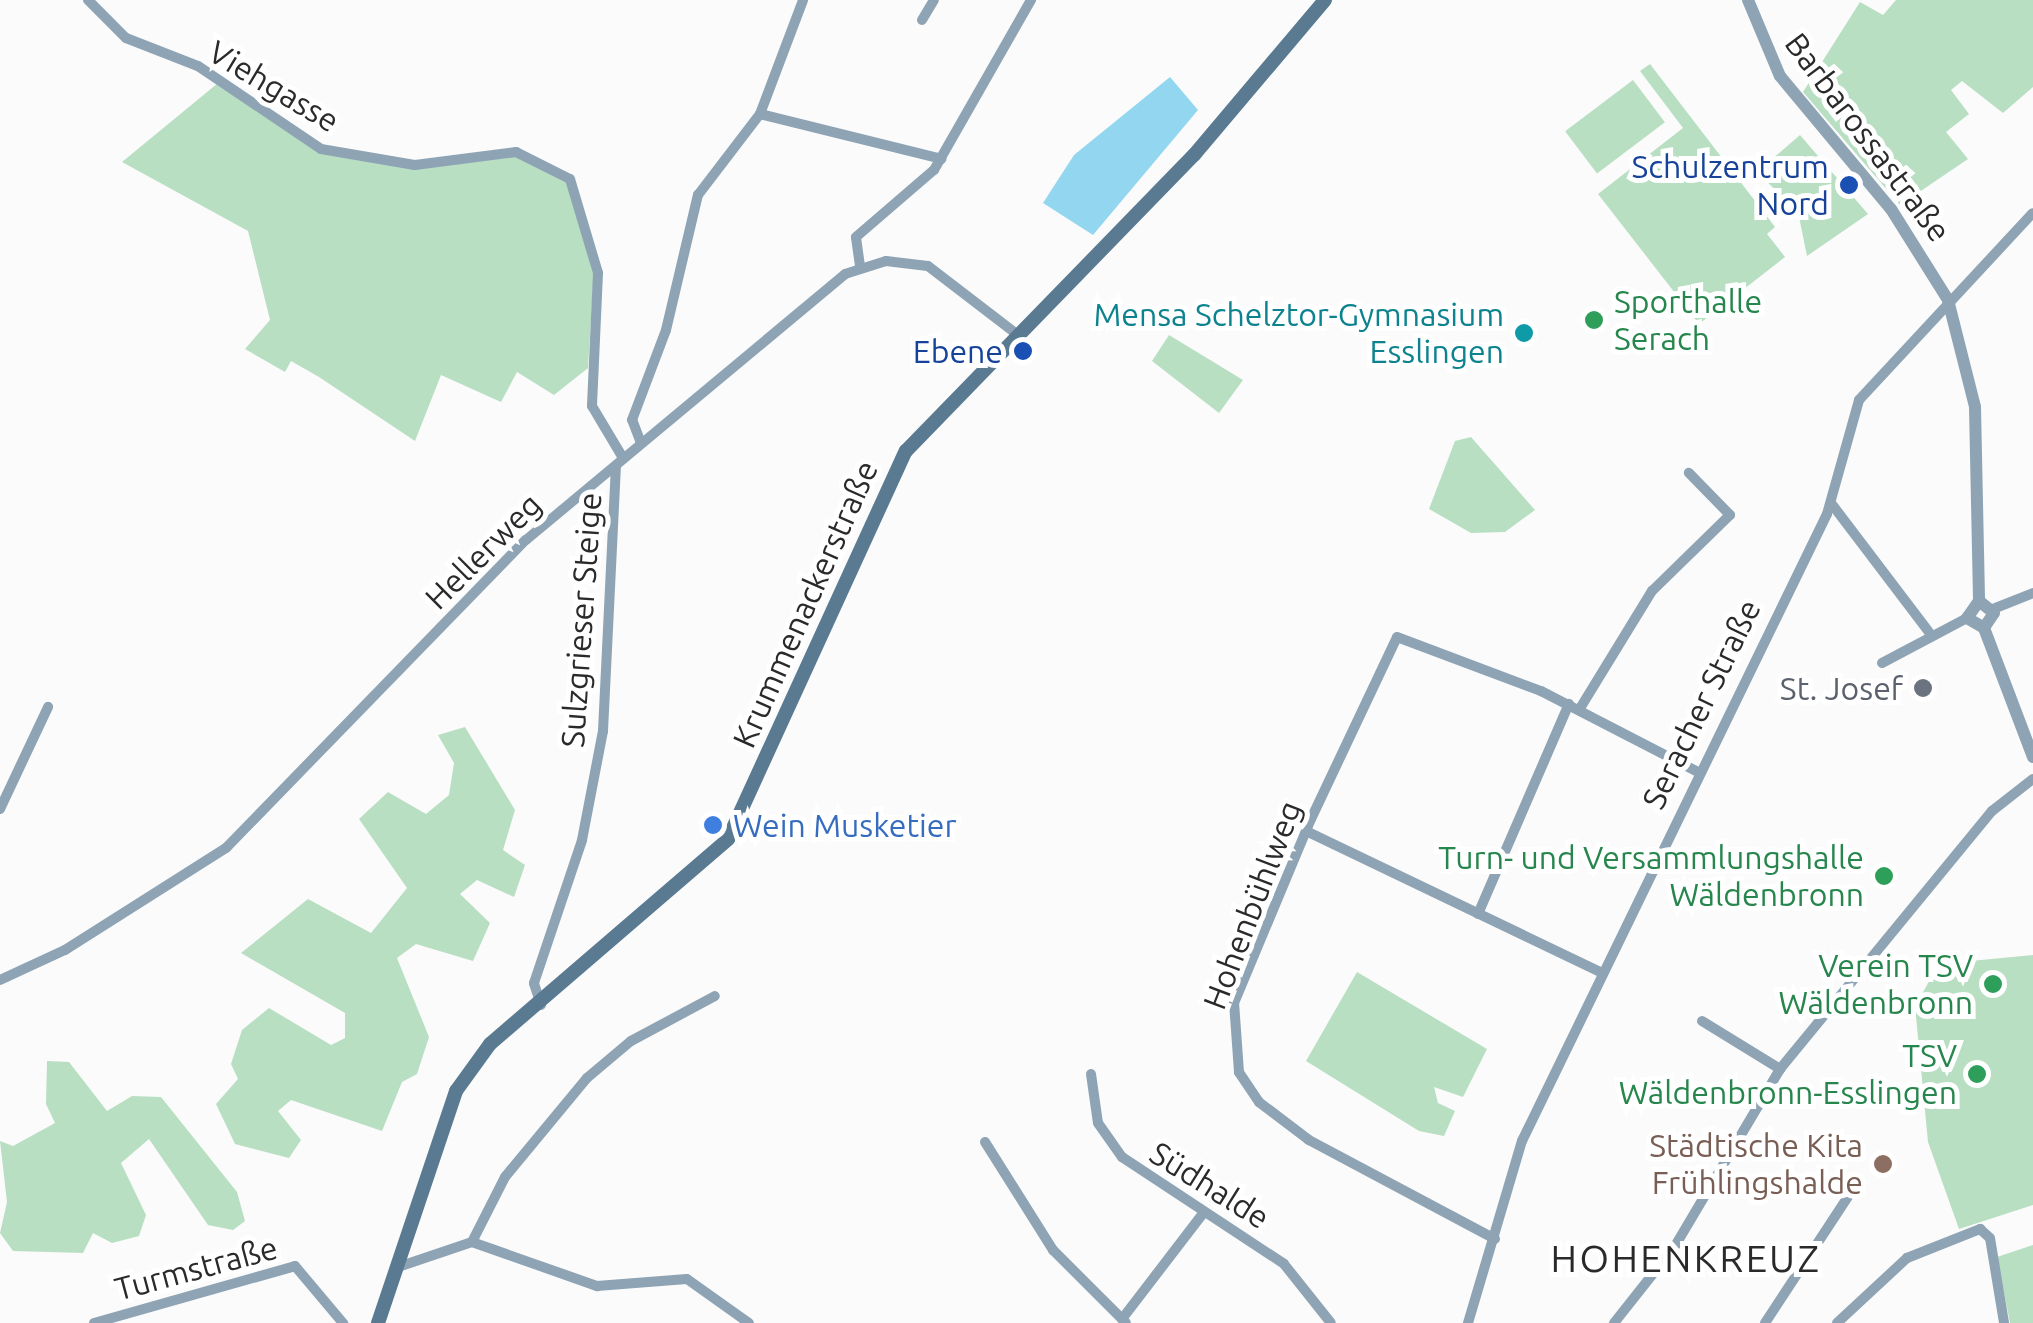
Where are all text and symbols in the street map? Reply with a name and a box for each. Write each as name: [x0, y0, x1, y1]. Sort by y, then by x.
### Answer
street label: Barbarossastraße: [1777, 25, 1959, 249]
street label: Viehgasse: [202, 32, 346, 140]
place label: Schulzentrum Nord: [1631, 148, 1829, 223]
marker: Schulzentrum Nord: [1838, 174, 1860, 196]
place label: Sporthalle Serach: [1614, 283, 1762, 358]
place label: Mensa Schelztor-Gymnasium Esslingen: [1093, 296, 1504, 371]
marker: Sporthalle Serach: [1583, 309, 1605, 331]
marker: Mensa Schelztor-Gymnasium Esslingen: [1513, 322, 1535, 344]
place label: Ebene: [913, 332, 1003, 370]
marker: Ebene: [1012, 340, 1034, 362]
street label: Krummenackerstraße: [724, 455, 886, 753]
street label: Hellerweg: [417, 485, 549, 617]
street label: Sulzgrieser Steige: [553, 491, 609, 749]
street label: Seracher Straße: [1634, 593, 1768, 815]
place label: St. Josef: [1780, 669, 1903, 707]
marker: St. Josef: [1912, 677, 1934, 699]
street label: Hohenbühlweg: [1195, 796, 1309, 1014]
place label: Wein Musketier: [733, 806, 957, 844]
marker: Wein Musketier: [702, 814, 724, 836]
place label: Turn- und Versammlungshalle Wäldenbronn: [1438, 839, 1864, 914]
marker: Turn- und Versammlungshalle Wäldenbronn: [1873, 865, 1895, 887]
place label: Verein TSV Wäldenbronn: [1778, 947, 1973, 1022]
marker: Verein TSV Wäldenbronn: [1982, 973, 2004, 995]
place label: TSV Wäldenbronn-Esslingen: [1619, 1037, 1957, 1112]
marker: TSV Wäldenbronn-Esslingen: [1966, 1063, 1988, 1085]
place label: Städtische Kita Frühlingshalde: [1649, 1127, 1863, 1202]
street label: Südhalde: [1143, 1133, 1277, 1237]
marker: Städtische Kita Frühlingshalde: [1872, 1153, 1894, 1175]
street label: Turmstraße: [110, 1228, 282, 1308]
district label: HOHENKREUZ: [1550, 1236, 1822, 1282]

